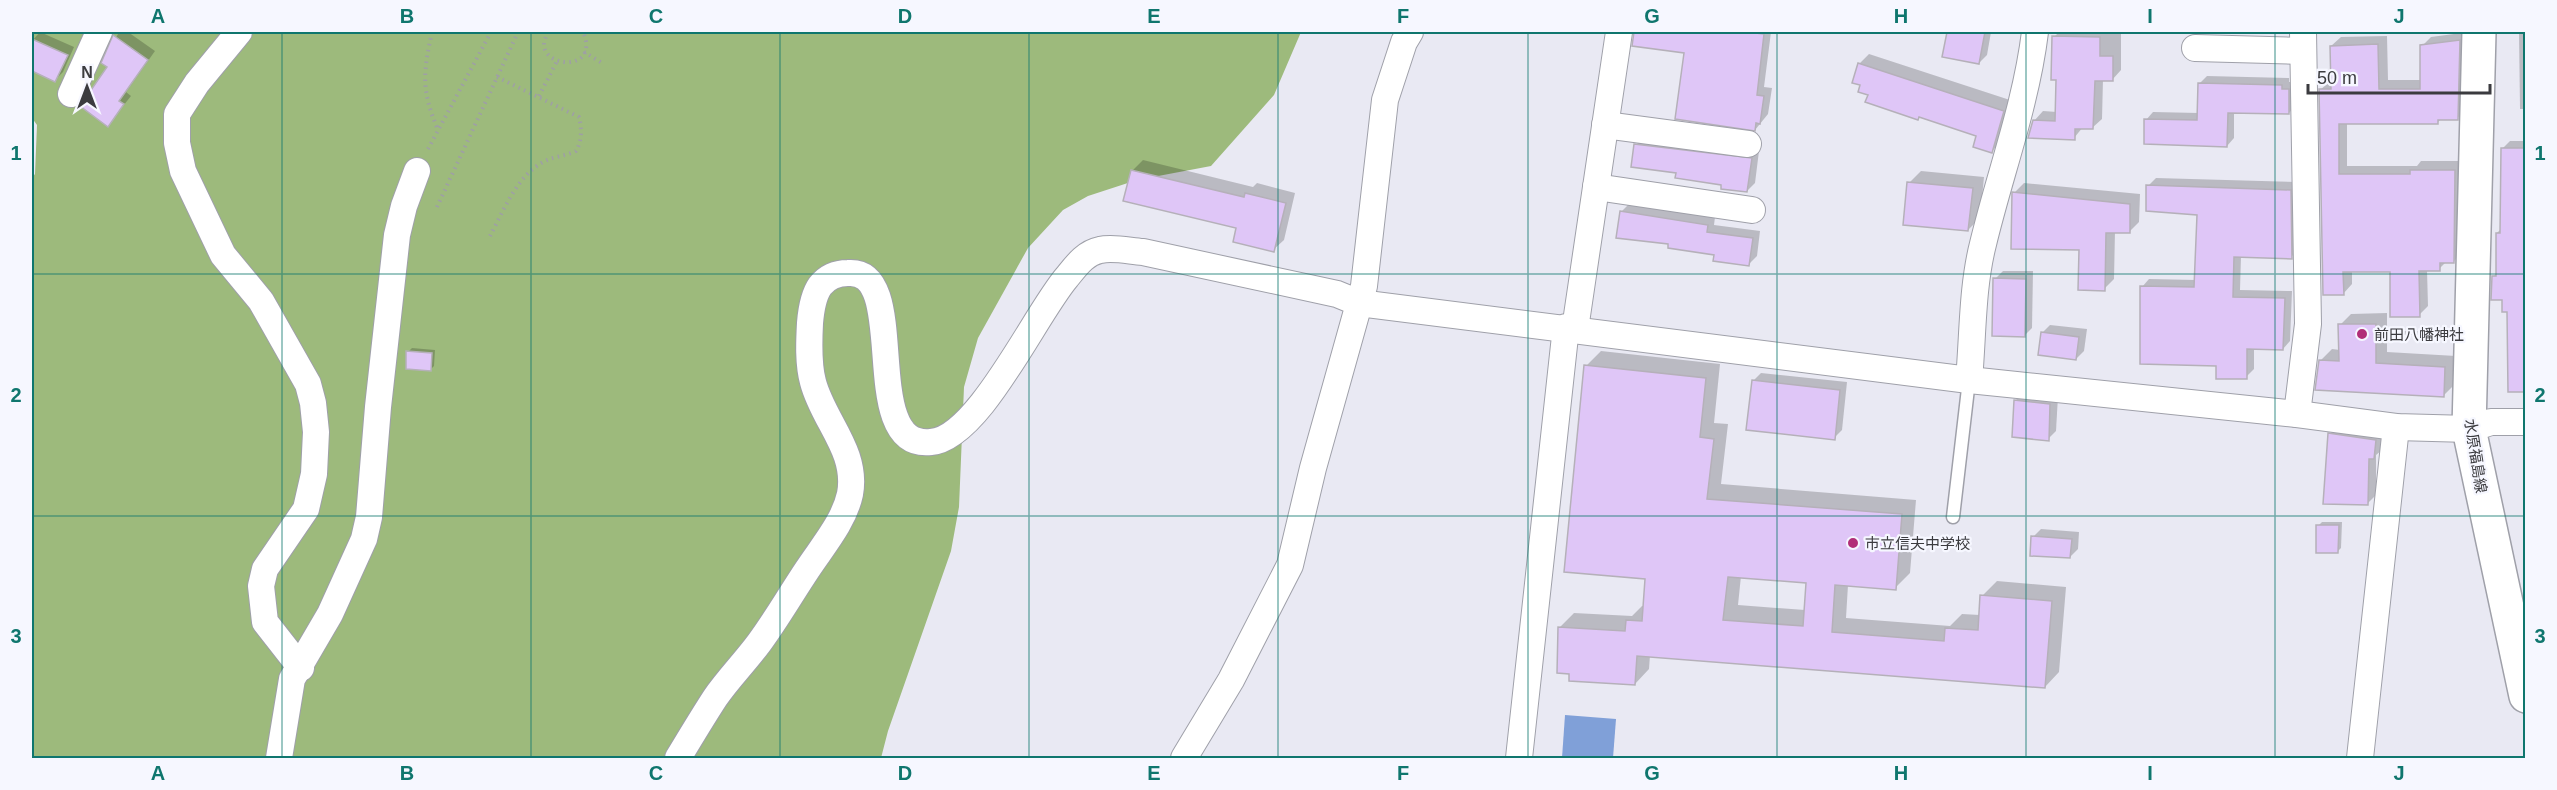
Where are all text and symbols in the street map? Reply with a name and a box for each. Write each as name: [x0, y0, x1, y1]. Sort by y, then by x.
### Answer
text: A: [151, 5, 165, 27]
text: B: [400, 5, 414, 27]
text: C: [649, 5, 663, 27]
text: D: [898, 5, 912, 27]
text: E: [1147, 5, 1161, 27]
text: F: [1397, 5, 1409, 27]
text: G: [1644, 5, 1660, 27]
text: H: [1894, 5, 1908, 27]
text: I: [2147, 5, 2153, 27]
text: J: [2393, 5, 2405, 27]
north arrow: [57, 57, 117, 117]
scale bar: [2308, 57, 2490, 95]
text: N: [81, 64, 93, 81]
text: 50 m: [2317, 68, 2357, 88]
text: 1: [10, 142, 22, 164]
text: 1: [2534, 142, 2546, 164]
place label: 前田八幡神社: [2374, 326, 2464, 343]
marker: 前田八幡神社: [2355, 327, 2369, 341]
text: 2: [10, 384, 22, 406]
text: 2: [2534, 384, 2546, 406]
street label: 水原福島線: [2462, 418, 2490, 494]
place label: 市立信夫中学校: [1865, 535, 1970, 552]
marker: 市立信夫中学校: [1846, 536, 1860, 550]
text: 3: [10, 625, 22, 647]
text: 3: [2534, 625, 2546, 647]
text: A: [151, 762, 165, 784]
text: B: [400, 762, 414, 784]
text: C: [649, 762, 663, 784]
text: D: [898, 762, 912, 784]
text: E: [1147, 762, 1161, 784]
text: F: [1397, 762, 1409, 784]
text: G: [1644, 762, 1660, 784]
text: H: [1894, 762, 1908, 784]
text: I: [2147, 762, 2153, 784]
text: J: [2393, 762, 2405, 784]

